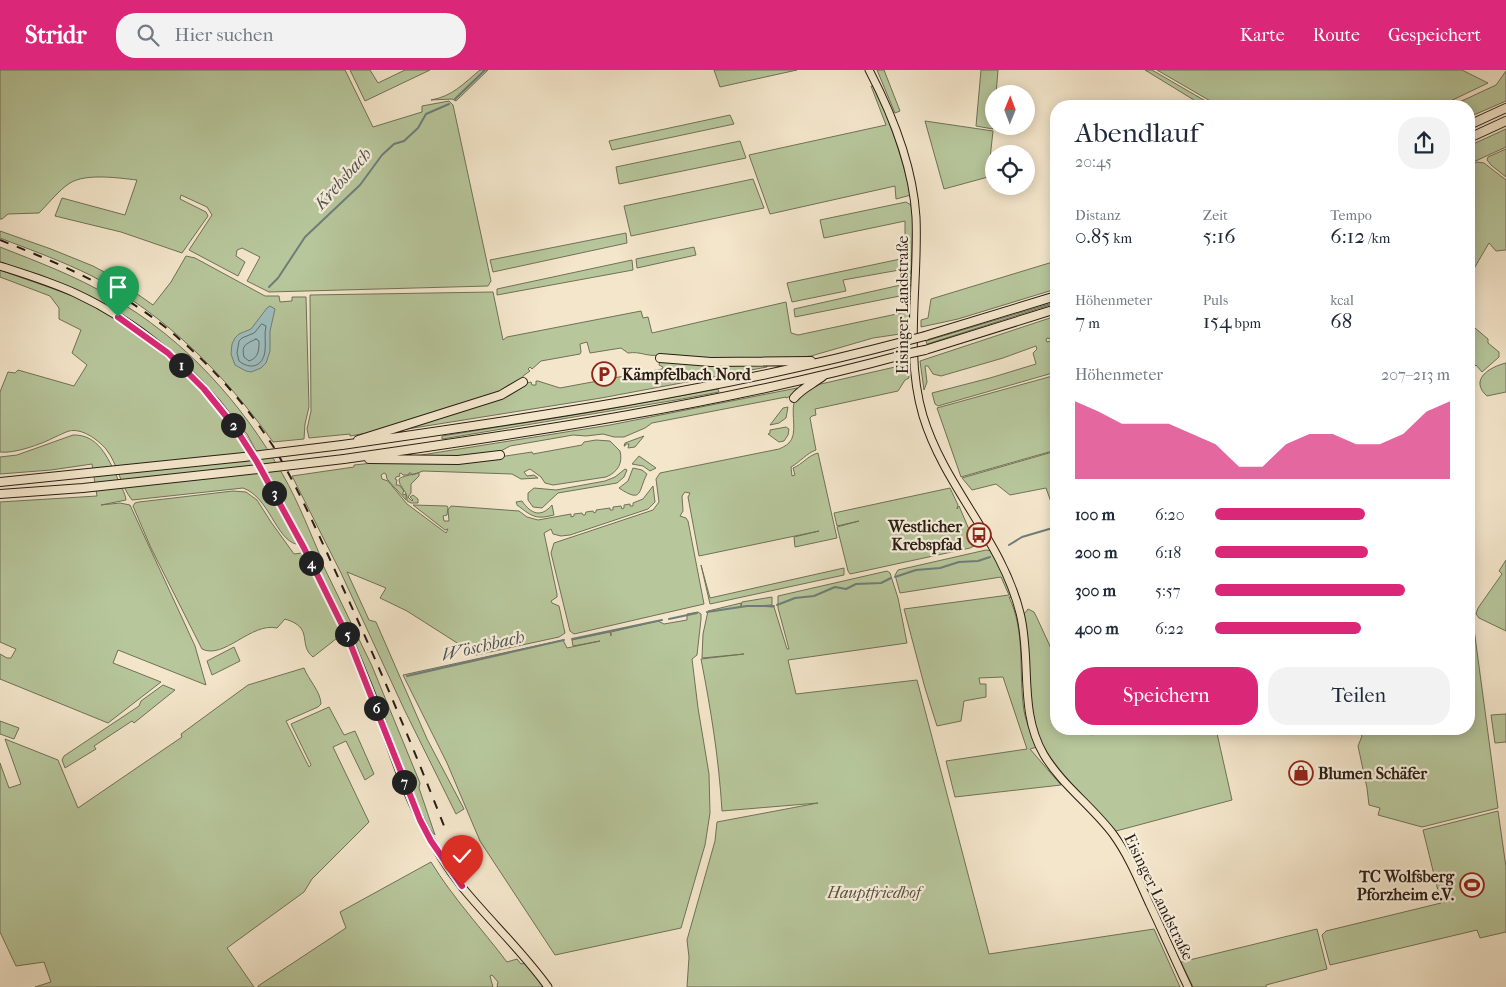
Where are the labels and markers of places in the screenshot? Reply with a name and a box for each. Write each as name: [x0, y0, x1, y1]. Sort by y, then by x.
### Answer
pin: [97, 266, 139, 317]
pin: 1: [168, 352, 194, 378]
parking icon: Kämpfelbach Nord: [591, 361, 617, 387]
place label: Kämpfelbach Nord: [622, 365, 752, 385]
pin: 2: [220, 412, 246, 438]
pin: 3: [262, 480, 286, 506]
place label: Westlicher Krebspfad: [887, 517, 963, 555]
bus stop icon: Westlicher Krebspfad: [966, 522, 992, 548]
pin: 4: [298, 550, 324, 576]
pin: 5: [334, 622, 360, 646]
pin: 6: [364, 696, 388, 720]
shop icon: Blumen Schäfer: [1288, 760, 1314, 786]
place label: Blumen Schäfer: [1318, 764, 1428, 783]
pin: 7: [392, 770, 416, 794]
pin: [441, 835, 483, 886]
place label: TC Wolfsberg Pforzheim e.V.: [1357, 867, 1454, 904]
sports icon: TC Wolfsberg Pforzheim e.V.: [1459, 872, 1485, 898]

